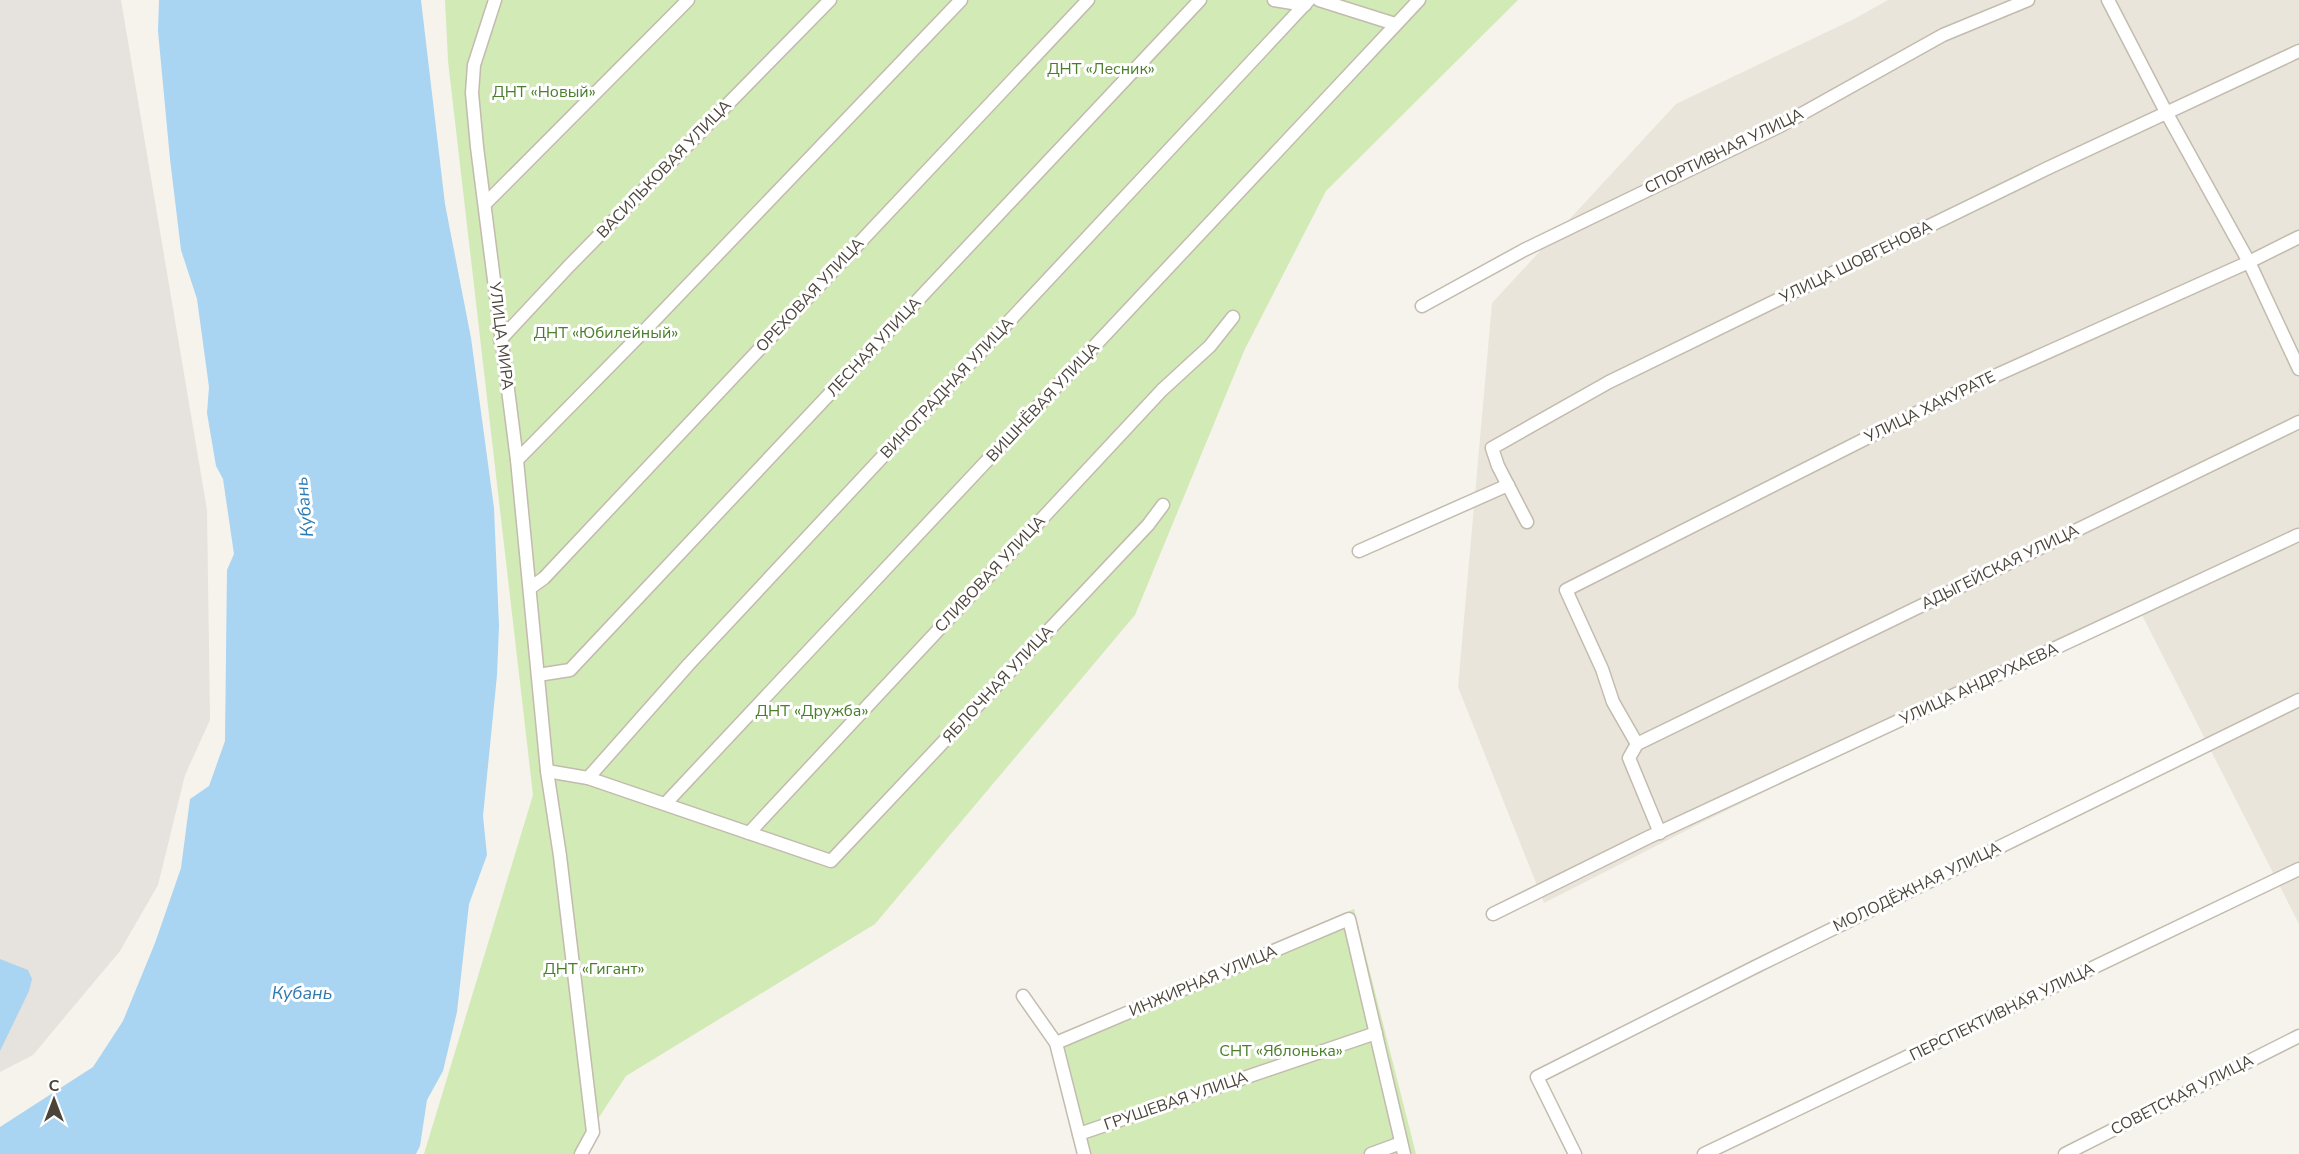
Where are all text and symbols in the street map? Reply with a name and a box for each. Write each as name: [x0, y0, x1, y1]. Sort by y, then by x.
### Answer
park label: ДНТ «Лесник»: [1047, 58, 1155, 80]
park label: ДНТ «Новый»: [492, 81, 596, 103]
street label: ВАСИЛЬКОВАЯ УЛИЦА: [592, 95, 736, 243]
street label: СПОРТИВНАЯ УЛИЦА: [1641, 103, 1807, 199]
street label: УЛИЦА ШОВГЕНОВА: [1775, 215, 1936, 309]
street label: ОРЕХОВАЯ УЛИЦА: [751, 233, 869, 357]
street label: УЛИЦА МИРА: [483, 280, 519, 392]
street label: ЛЕСНАЯ УЛИЦА: [822, 292, 926, 402]
street label: ВИНОГРАДНАЯ УЛИЦА: [876, 312, 1019, 463]
park label: ДНТ «Юбилейный»: [534, 322, 678, 344]
street label: ВИШНЁВАЯ УЛИЦА: [982, 337, 1105, 467]
street label: УЛИЦА ХАКУРАТЕ: [1860, 366, 1999, 449]
water label: Кубань: [289, 476, 319, 538]
street label: СЛИВОВАЯ УЛИЦА: [930, 510, 1050, 637]
street label: АДЫГЕЙСКАЯ УЛИЦА: [1917, 519, 2083, 615]
street label: ЯБЛОЧНАЯ УЛИЦА: [938, 620, 1059, 748]
street label: УЛИЦА АНДРУХАЕВА: [1895, 637, 2062, 731]
park label: ДНТ «Дружба»: [756, 700, 868, 722]
street label: МОЛОДЁЖНАЯ УЛИЦА: [1829, 837, 2005, 937]
street label: ИНЖИРНАЯ УЛИЦА: [1126, 940, 1281, 1022]
street label: ПЕРСПЕКТИВНАЯ УЛИЦА: [1906, 957, 2098, 1066]
park label: ДНТ «Гигант»: [543, 958, 645, 980]
water label: Кубань: [272, 981, 332, 1005]
park label: СНТ «Яблонька»: [1219, 1040, 1343, 1062]
street label: СОВЕТСКАЯ УЛИЦА: [2107, 1049, 2257, 1141]
street label: ГРУШЕВАЯ УЛИЦА: [1101, 1066, 1251, 1136]
north arrow: [24, 1070, 84, 1130]
text: С: [49, 1075, 60, 1097]

